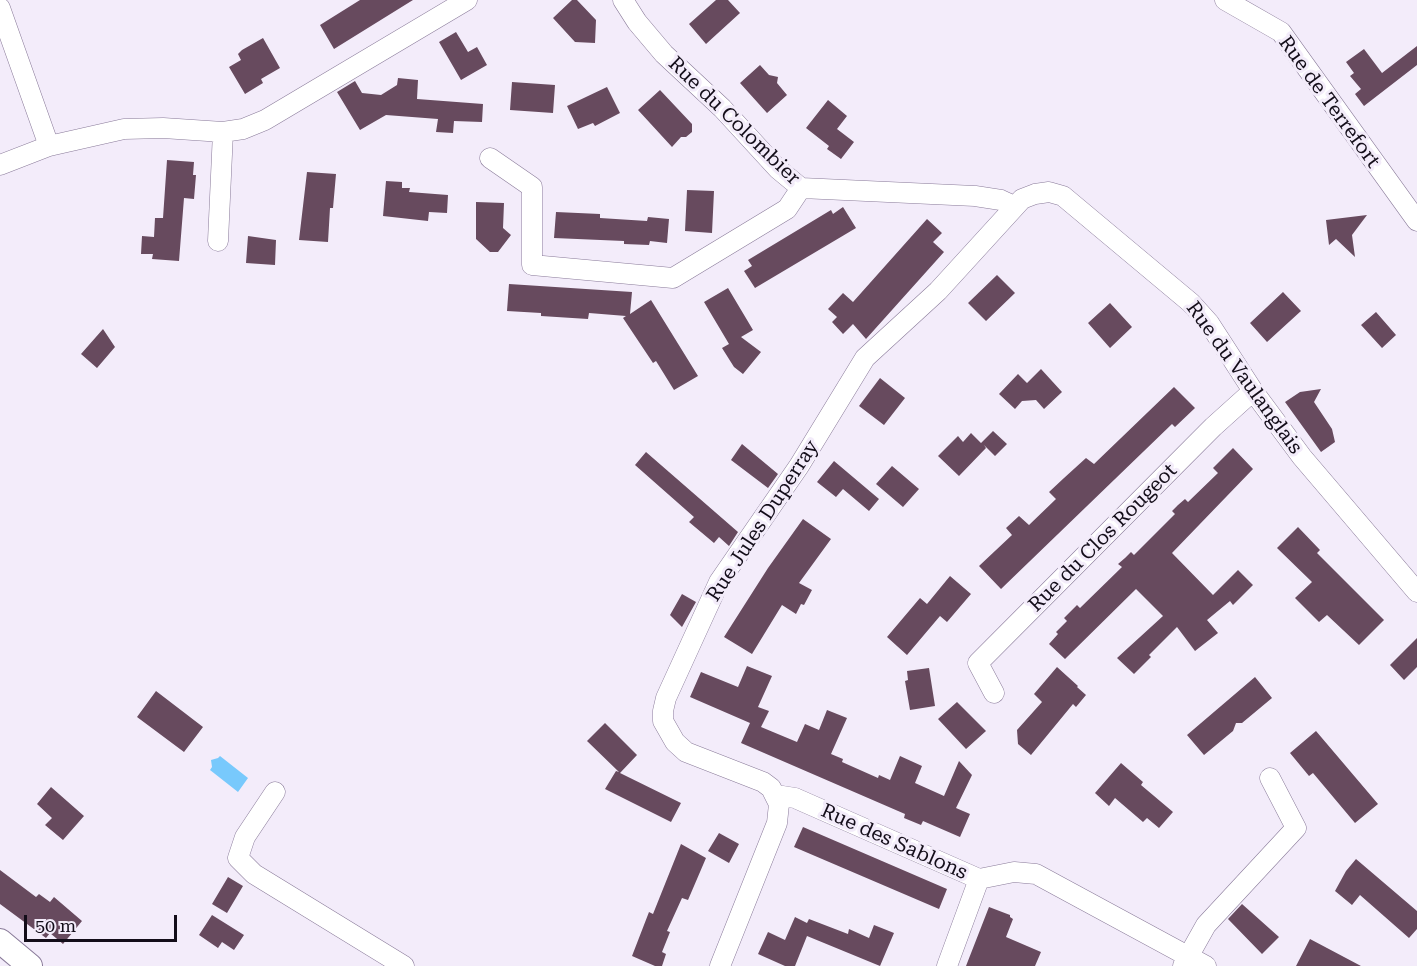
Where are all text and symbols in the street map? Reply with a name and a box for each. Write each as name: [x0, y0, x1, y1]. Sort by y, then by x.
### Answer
street label: Rue de Terrefort: [1273, 31, 1385, 173]
street label: Rue du Colombier: [663, 52, 805, 190]
street label: Rue du Vaulanglais: [1181, 297, 1307, 459]
street label: Rue Jules Duperray: [702, 436, 824, 606]
street label: Rue du Clos Rougeot: [1024, 459, 1182, 617]
street label: Rue des Sablons: [817, 799, 971, 885]
scale bar: [27, 903, 180, 941]
text: 50 m: [35, 915, 76, 936]

